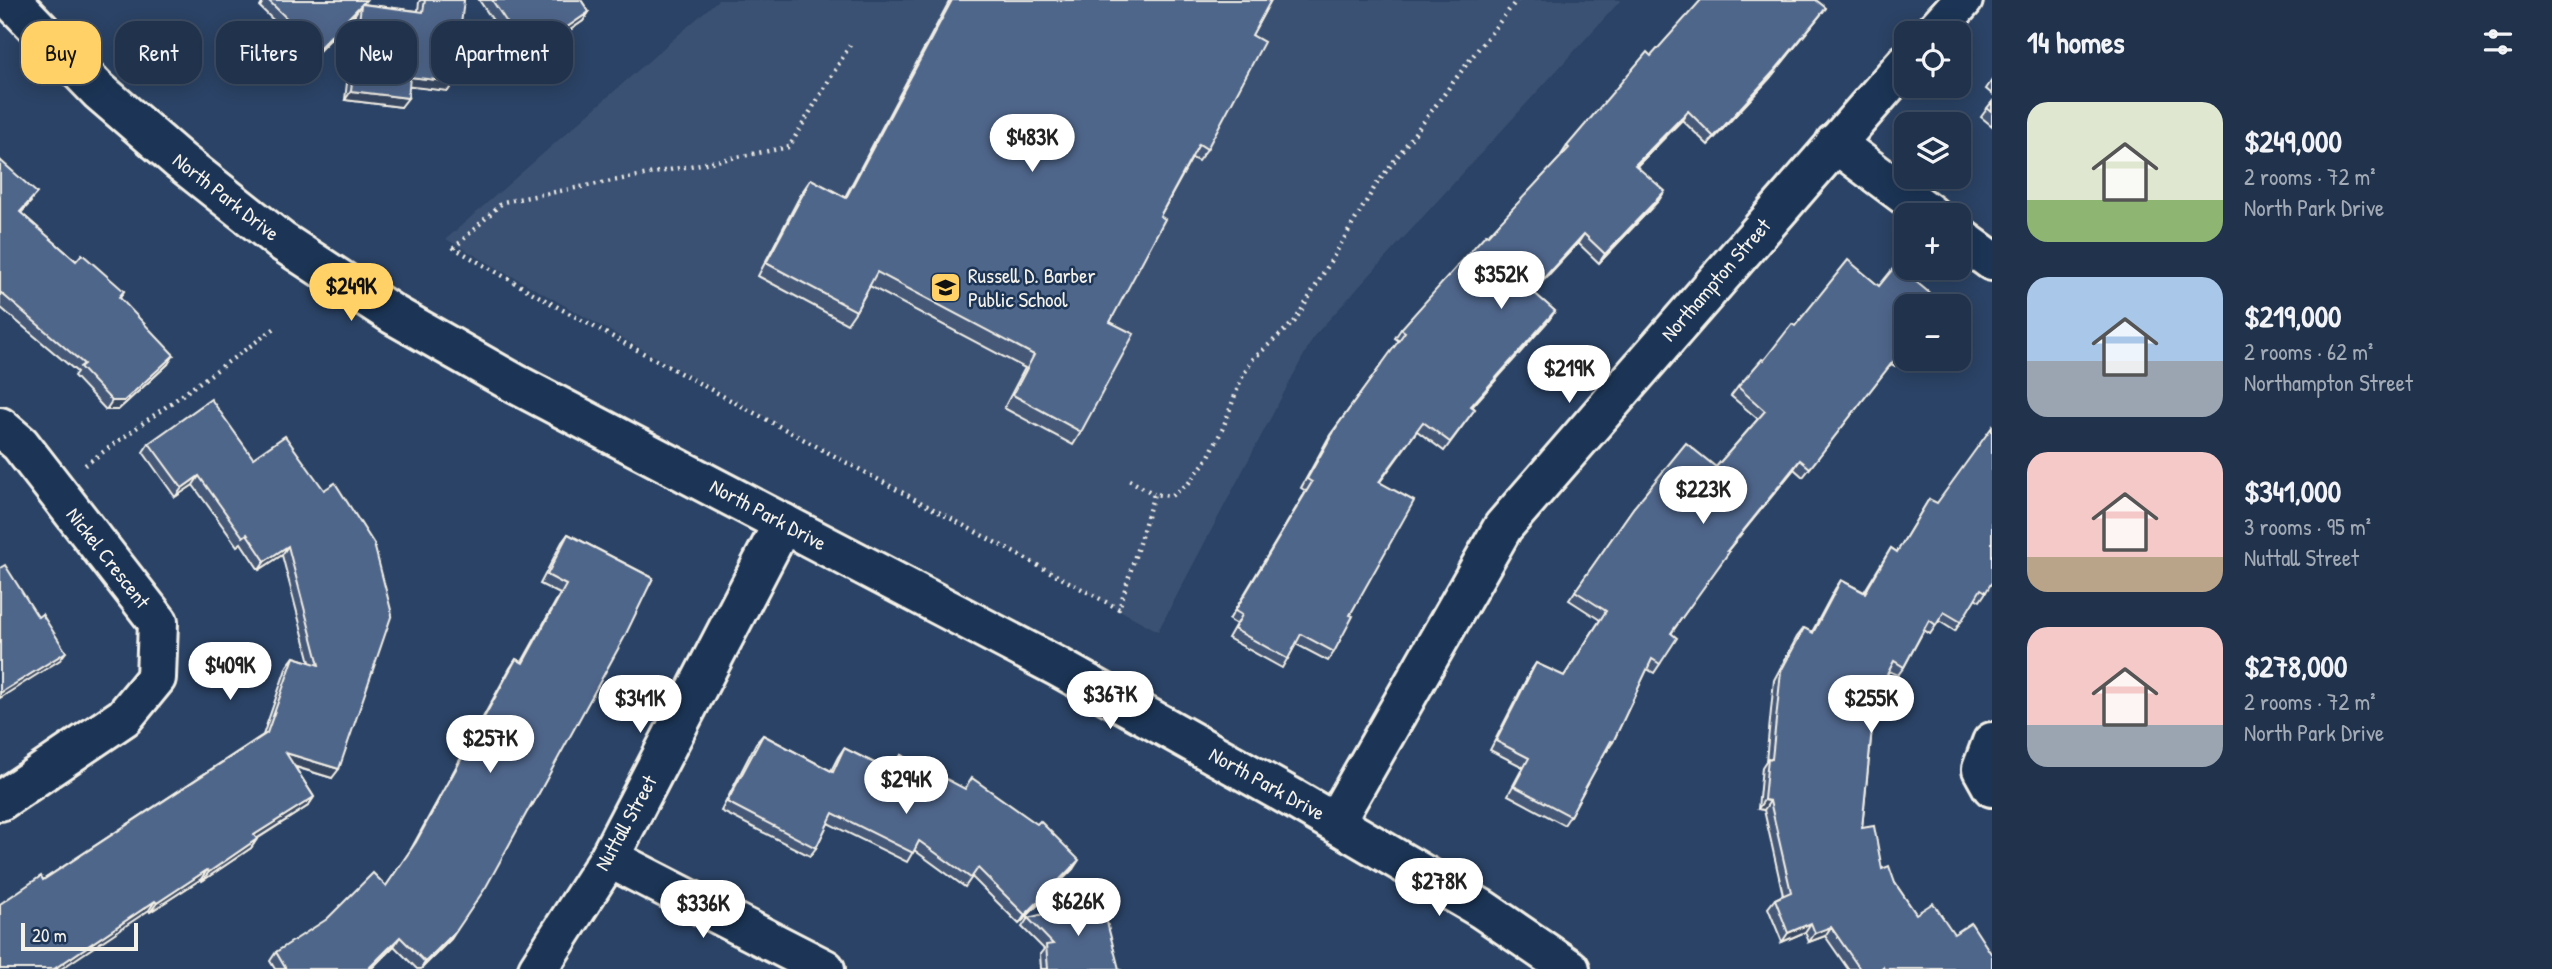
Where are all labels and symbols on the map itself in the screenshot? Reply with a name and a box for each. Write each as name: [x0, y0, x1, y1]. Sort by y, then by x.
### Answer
pin: $483K: [983, 114, 1081, 174]
street label: North Park Drive: [167, 146, 286, 247]
street label: Northampton Street: [1654, 211, 1778, 347]
pin: $352K: [1452, 252, 1550, 311]
place label: Russell D. Barber Public School: [968, 261, 1096, 314]
pin: $249K: [302, 264, 400, 323]
school or university icon: Russell D. Barber Public School: [928, 271, 962, 305]
pin: $219K: [1520, 346, 1618, 405]
pin: $223K: [1654, 466, 1752, 526]
street label: North Park Drive: [705, 472, 832, 557]
street label: Nickel Crescent: [60, 501, 157, 615]
pin: $409K: [181, 642, 279, 702]
pin: $367K: [1061, 672, 1159, 731]
pin: $341K: [591, 676, 689, 735]
pin: $255K: [1822, 676, 1920, 735]
pin: $257K: [441, 716, 539, 775]
street label: North Park Drive: [1204, 740, 1330, 827]
pin: $294K: [857, 756, 955, 816]
street label: Nuttall Street: [587, 769, 664, 876]
pin: $278K: [1390, 858, 1488, 918]
pin: $626K: [1029, 878, 1127, 938]
pin: $336K: [654, 880, 752, 940]
scale bar: [21, 920, 138, 952]

